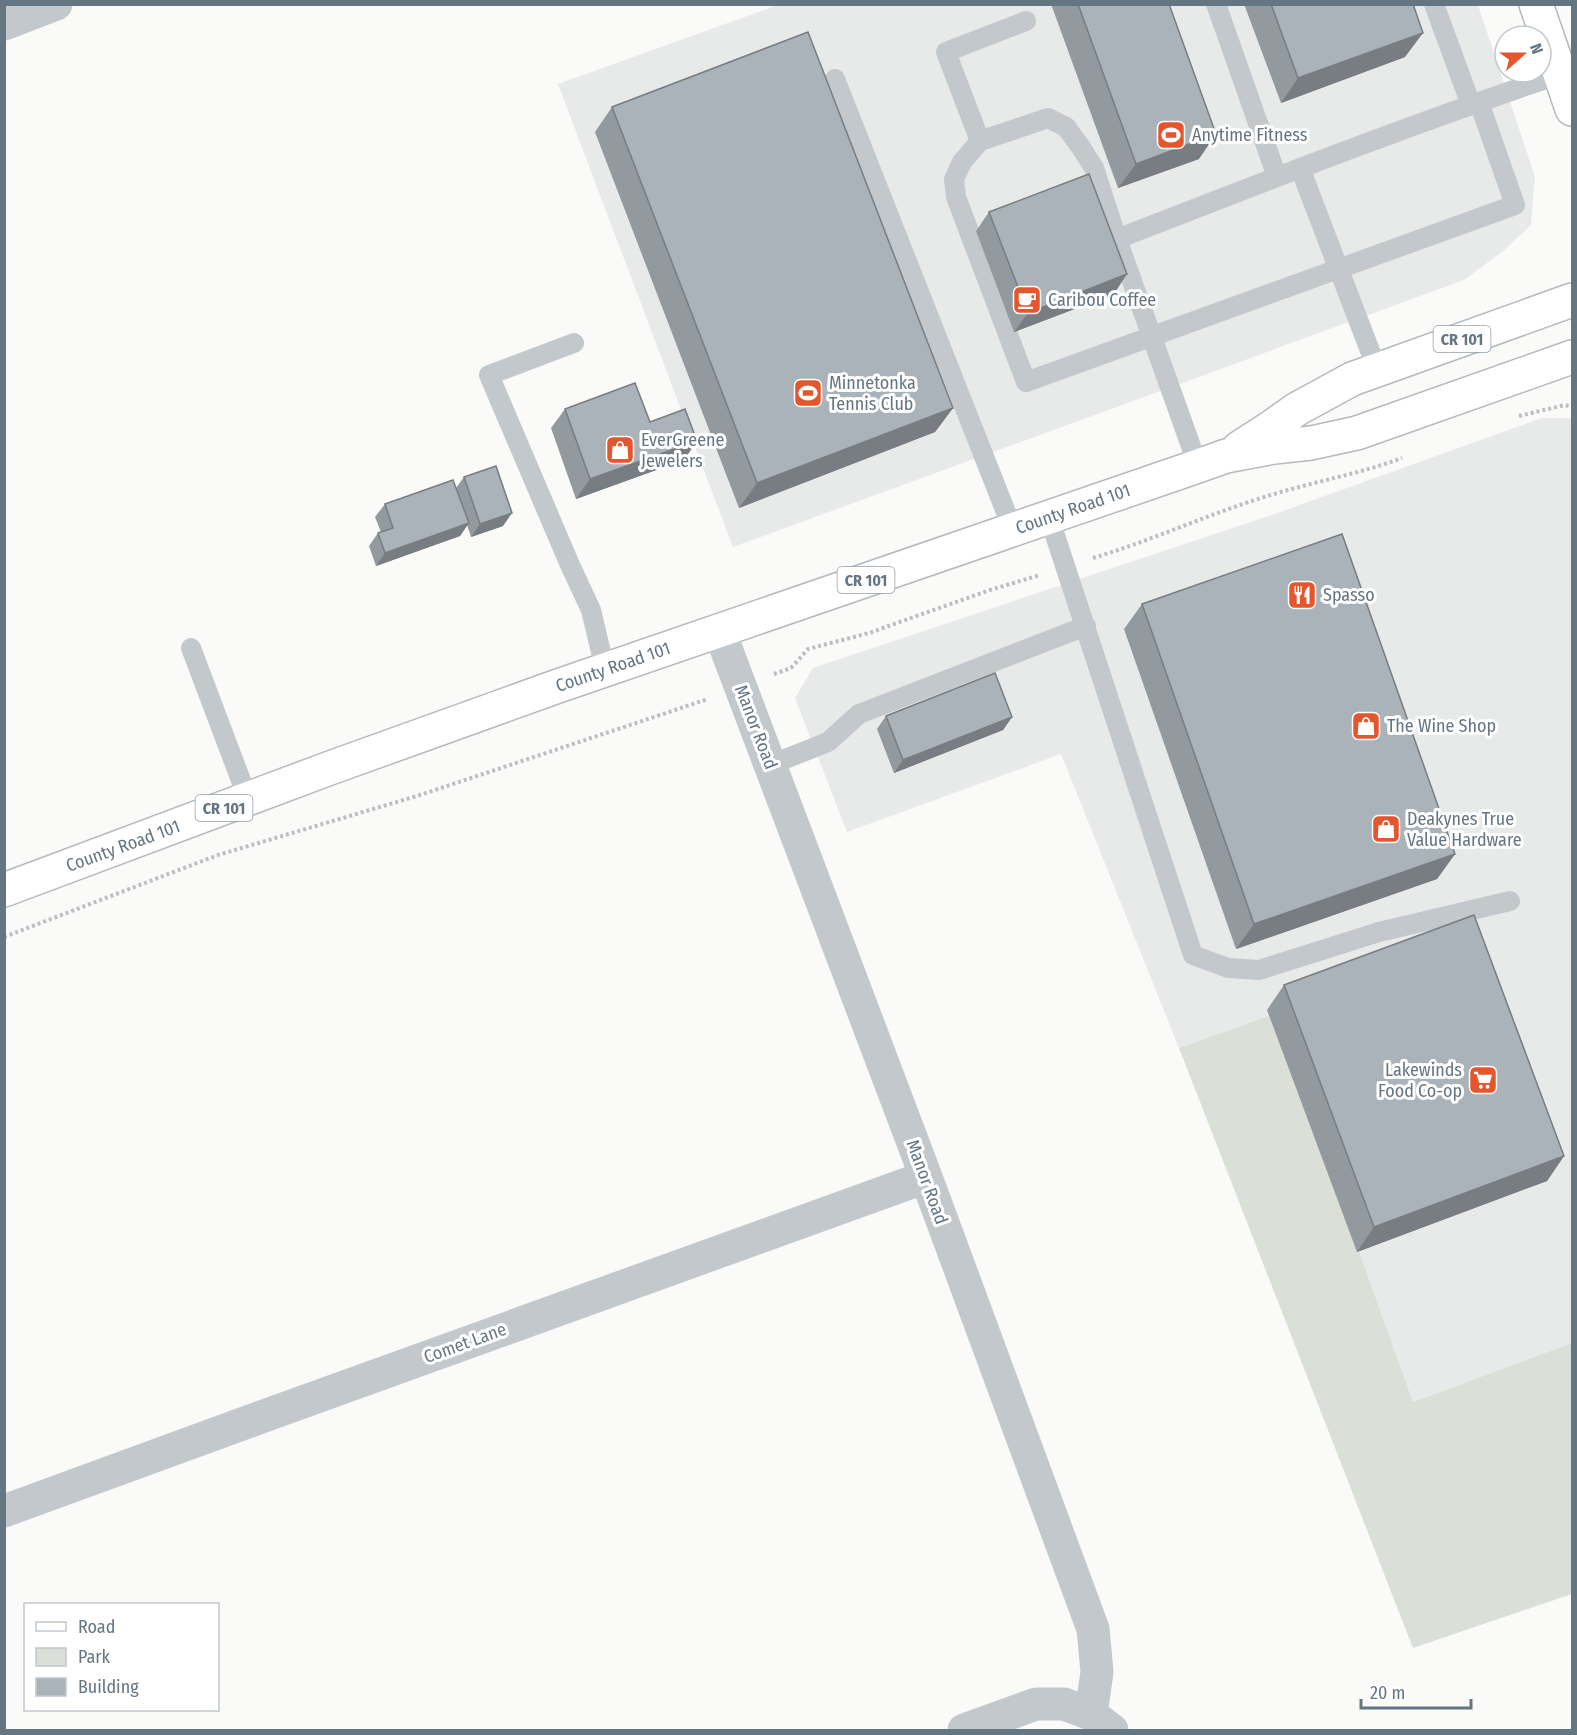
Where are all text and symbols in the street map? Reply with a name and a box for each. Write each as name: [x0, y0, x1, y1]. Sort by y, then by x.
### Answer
north arrow: [1493, 24, 1553, 84]
text: N: [1526, 41, 1547, 57]
sports icon: Anytime Fitness: [1155, 119, 1187, 151]
place label: Anytime Fitness: [1192, 124, 1308, 146]
cafe icon: Caribou Coffee: [1011, 284, 1043, 316]
place label: Caribou Coffee: [1048, 289, 1156, 311]
road number: CR 101: [1434, 326, 1490, 352]
place label: Minnetonka Tennis Club: [829, 372, 916, 415]
sports icon: Minnetonka Tennis Club: [792, 377, 824, 409]
place label: EverGreene Jewelers: [641, 429, 725, 472]
shop icon: EverGreene Jewelers: [604, 434, 636, 466]
street label: County Road 101: [1013, 479, 1133, 539]
road number: CR 101: [838, 567, 894, 593]
restaurant icon: Spasso: [1286, 579, 1318, 611]
place label: Spasso: [1323, 584, 1375, 606]
street label: County Road 101: [553, 637, 673, 697]
street label: Manor Road: [730, 682, 782, 772]
shop icon: The Wine Shop: [1350, 710, 1382, 742]
place label: The Wine Shop: [1387, 715, 1496, 737]
road number: CR 101: [196, 795, 252, 821]
place label: Deakynes True Value Hardware: [1407, 808, 1522, 851]
shop icon: Deakynes True Value Hardware: [1370, 813, 1402, 845]
street label: County Road 101: [63, 815, 183, 877]
place label: Lakewinds Food Co-op: [1378, 1059, 1462, 1102]
supermarket icon: Lakewinds Food Co-op: [1467, 1064, 1499, 1096]
street label: Manor Road: [902, 1137, 952, 1227]
street label: Comet Lane: [421, 1318, 509, 1368]
legend: [24, 1603, 219, 1711]
text: Road: [78, 1616, 115, 1638]
text: Park: [78, 1646, 111, 1668]
scale bar: [1361, 1672, 1470, 1710]
text: Building: [78, 1676, 139, 1698]
text: 20 m: [1370, 1682, 1405, 1704]

